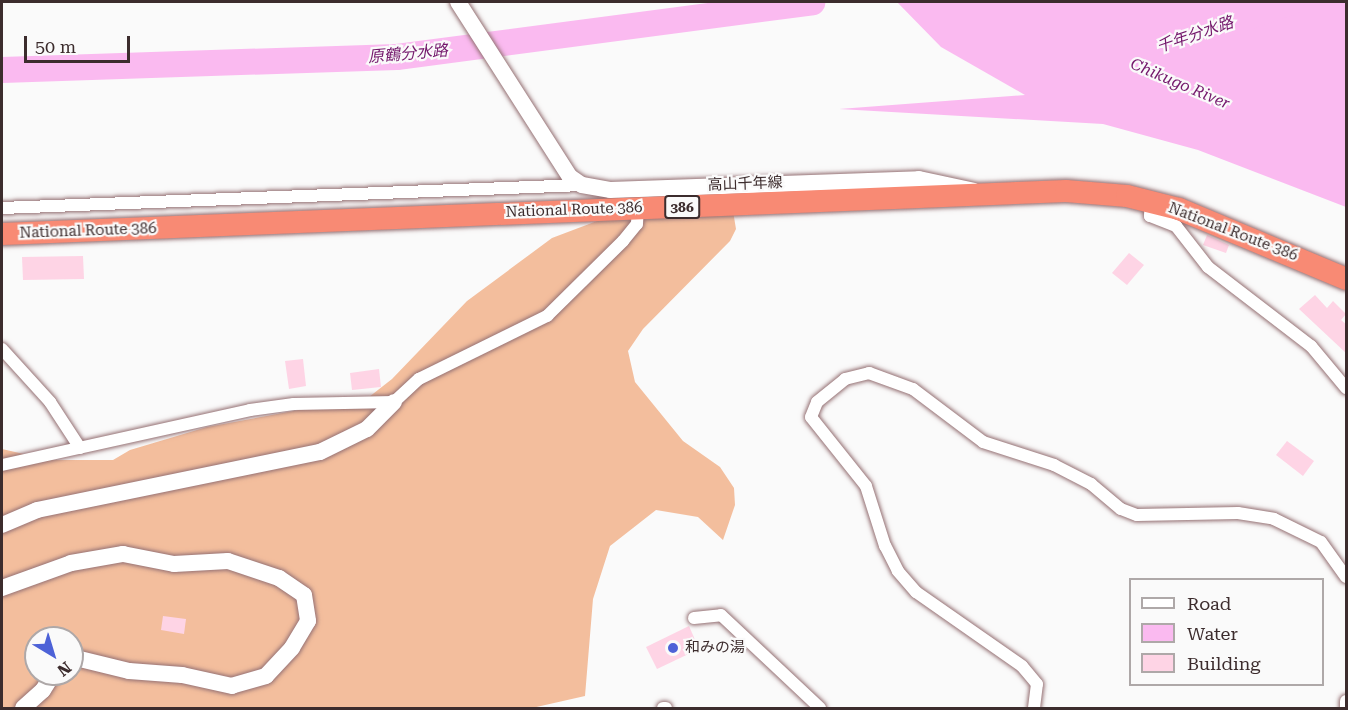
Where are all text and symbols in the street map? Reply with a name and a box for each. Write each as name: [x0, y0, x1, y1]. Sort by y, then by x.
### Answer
water label: 千年分水路: [1154, 13, 1236, 57]
scale bar: [27, 24, 134, 62]
text: 50 m: [35, 36, 76, 57]
water label: 原鶴分水路: [367, 41, 449, 67]
water label: Chikugo River: [1127, 54, 1233, 114]
street label: 高山千年線: [707, 174, 783, 194]
road number: 386: [664, 196, 700, 218]
street label: National Route 386: [505, 199, 643, 221]
street label: National Route 386: [1166, 199, 1300, 265]
street label: National Route 386: [19, 220, 157, 242]
legend: [1129, 578, 1324, 686]
text: Road: [1187, 593, 1231, 614]
text: Water: [1187, 623, 1238, 644]
north arrow: [24, 626, 84, 686]
place label: 和みの湯: [685, 639, 745, 657]
marker: 和みの湯: [666, 641, 680, 655]
text: Building: [1187, 653, 1261, 674]
text: N: [53, 658, 75, 680]

